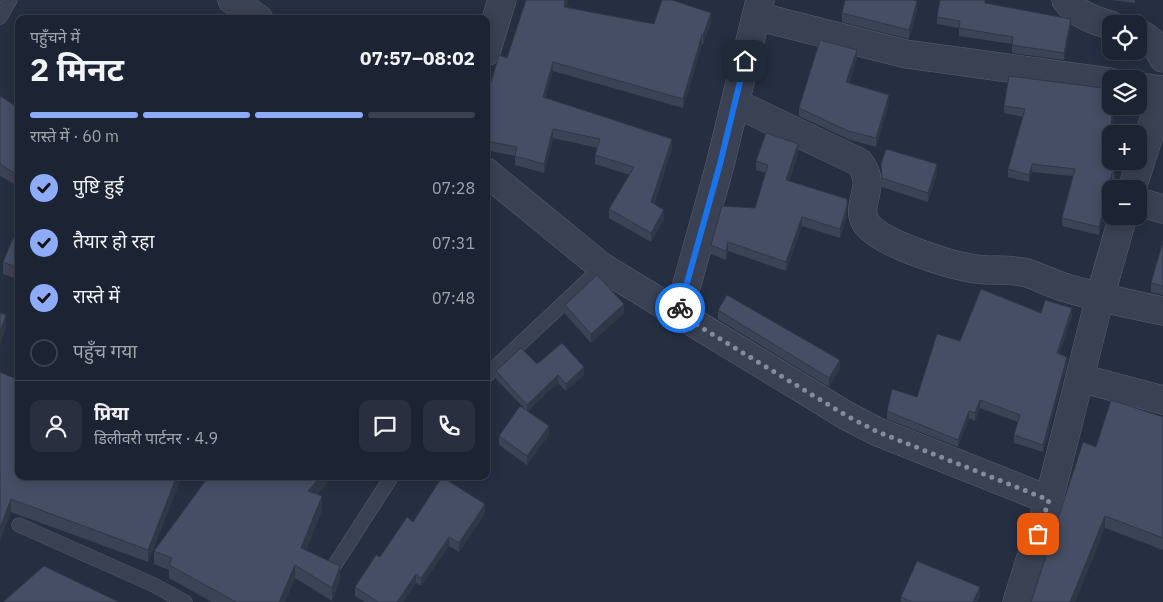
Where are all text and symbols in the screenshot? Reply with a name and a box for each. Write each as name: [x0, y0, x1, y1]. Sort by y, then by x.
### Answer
map controls: [1102, 15, 1147, 225]
button: locate: [1102, 15, 1147, 60]
text: पहुँचने में: [30, 27, 80, 47]
pin: [724, 40, 766, 82]
text: 07:57–08:02: [360, 46, 475, 70]
icon: home: [731, 47, 759, 75]
text: 2 मिनट: [30, 48, 124, 90]
button: layers: [1102, 70, 1147, 115]
button: +: [1102, 125, 1147, 170]
text: रास्ते में · 60 m: [30, 126, 119, 146]
icon: check: [30, 174, 58, 202]
text: पुष्टि हुई: [73, 174, 124, 198]
text: 07:28: [432, 178, 475, 198]
button: −: [1102, 180, 1147, 225]
icon: check: [30, 229, 58, 257]
text: तैयार हो रहा: [73, 229, 154, 253]
text: 07:31: [432, 233, 475, 253]
courier: [655, 283, 705, 333]
icon: check: [30, 284, 58, 312]
text: रास्ते में: [73, 284, 120, 308]
text: 07:48: [432, 288, 475, 308]
icon: bike: [666, 294, 694, 322]
text: पहुँच गया: [73, 339, 137, 363]
button: person: [30, 400, 82, 452]
button: chat: [359, 400, 411, 452]
button: phone: [423, 400, 475, 452]
text: प्रिया: [94, 401, 129, 425]
text: डिलीवरी पार्टनर · 4.9: [94, 428, 218, 448]
pin: [1017, 513, 1059, 555]
icon: bag: [1024, 520, 1052, 548]

